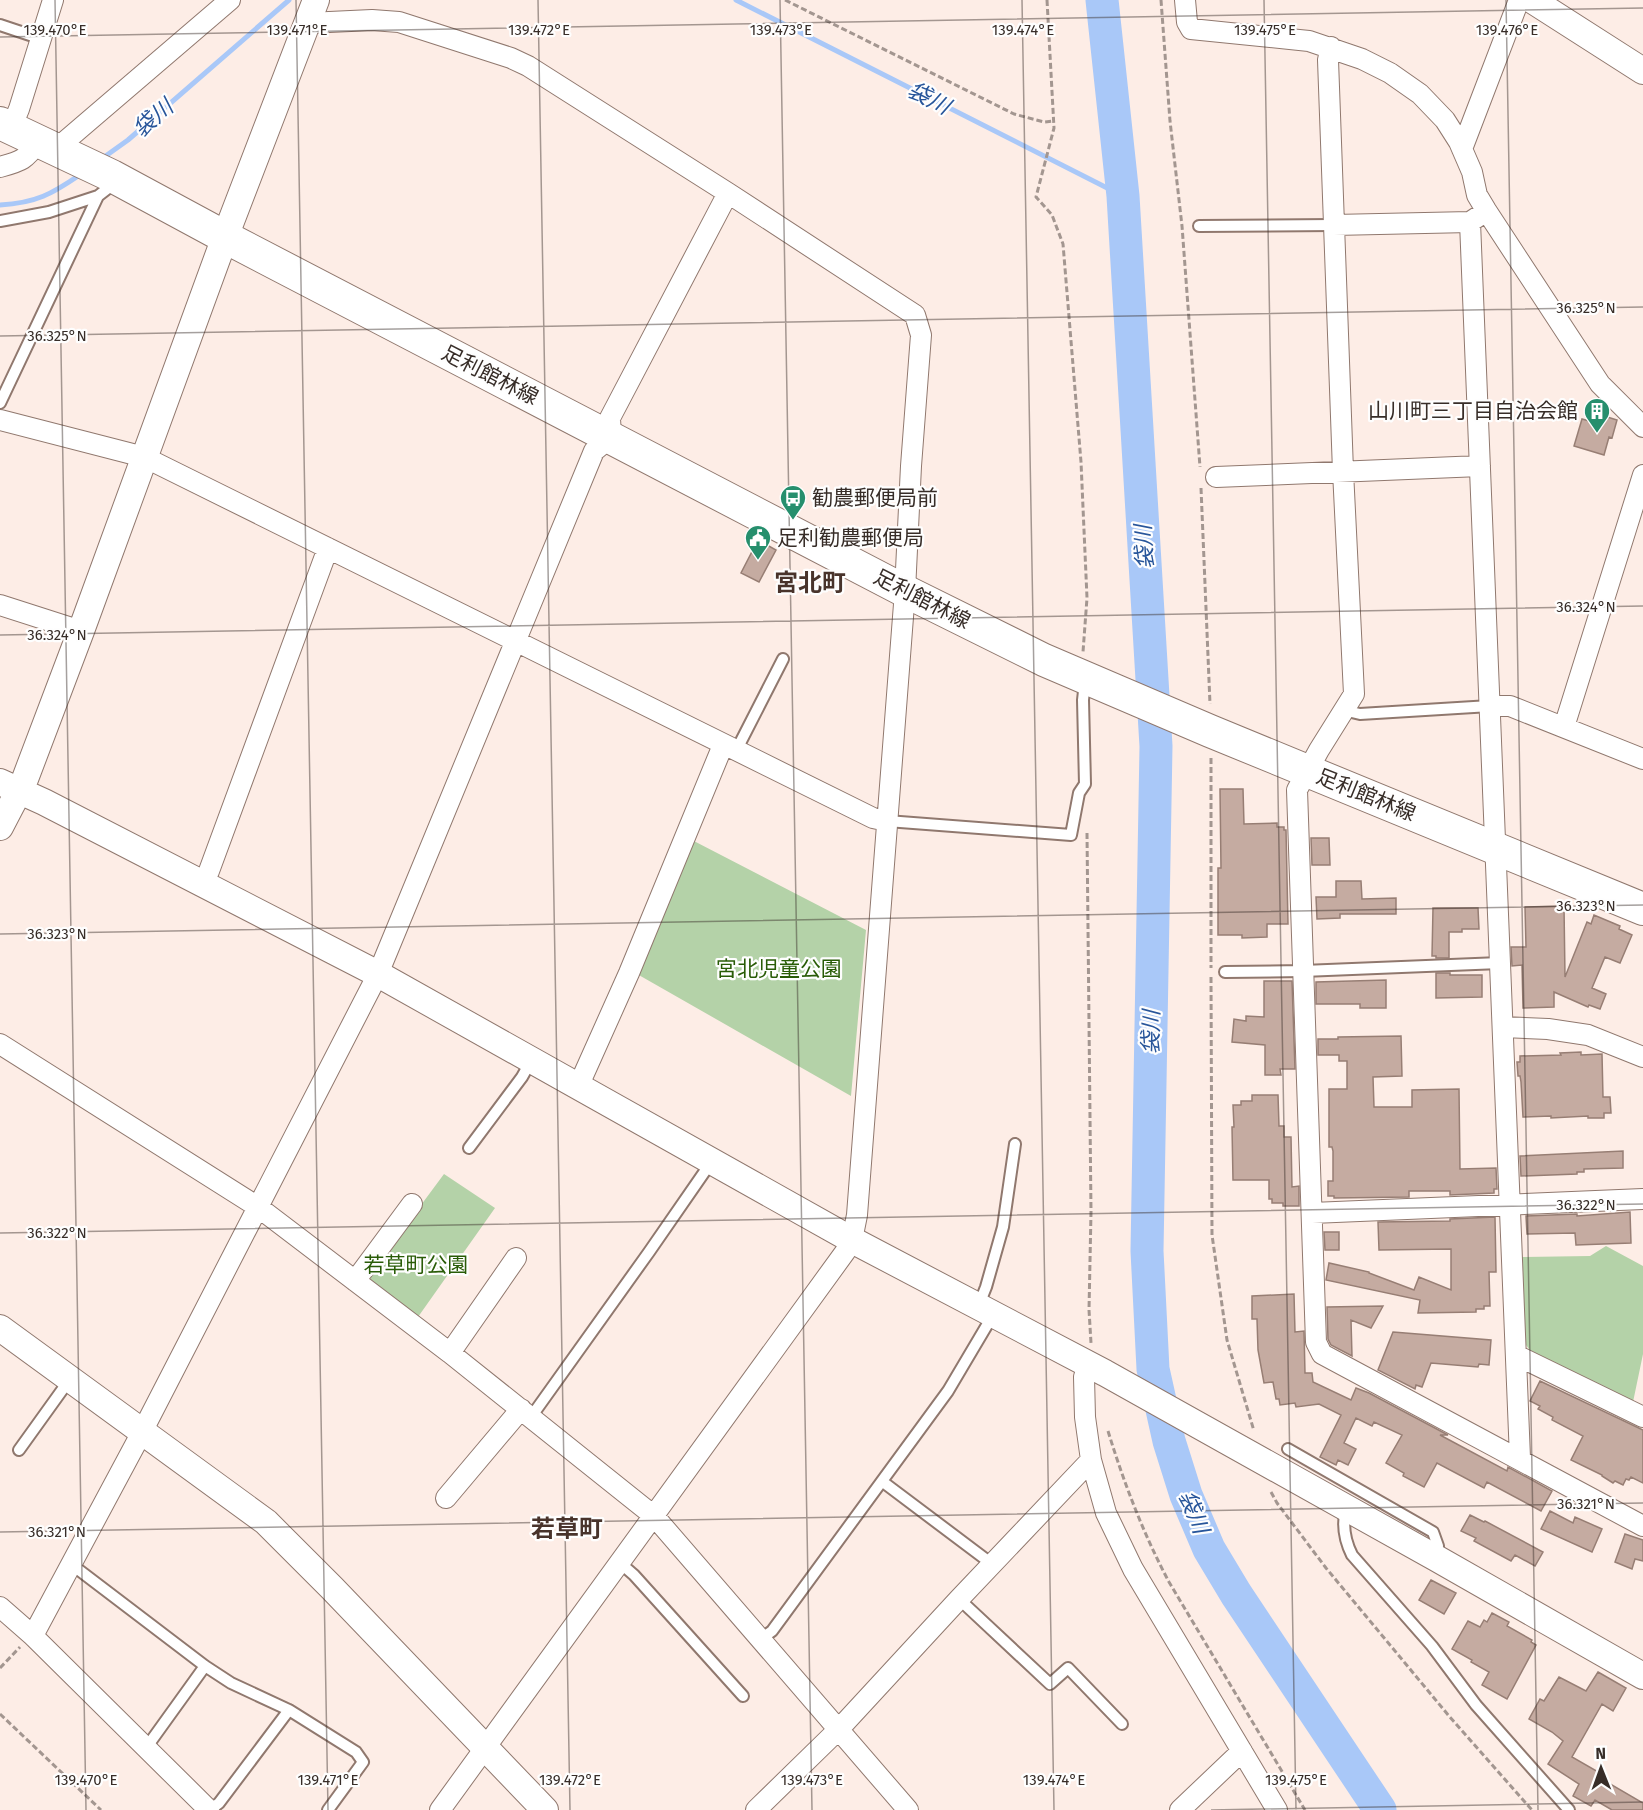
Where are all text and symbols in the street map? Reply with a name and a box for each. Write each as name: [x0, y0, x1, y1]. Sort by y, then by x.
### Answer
text: 139.470°E: [23, 21, 87, 39]
text: 139.471°E: [266, 21, 328, 39]
text: 139.472°E: [508, 21, 570, 39]
text: 139.473°E: [750, 21, 812, 39]
text: 139.474°E: [992, 21, 1054, 39]
text: 139.475°E: [1234, 21, 1296, 39]
text: 139.476°E: [1476, 21, 1538, 39]
water label: 袋川: [903, 76, 957, 121]
water label: 袋川: [128, 92, 180, 143]
text: 36.325°N: [1556, 299, 1616, 317]
text: 36.325°N: [27, 327, 87, 345]
street label: 足利館林線: [437, 340, 543, 410]
building icon: 山川町三丁目自治会館: [1582, 396, 1612, 434]
place label: 山川町三丁目自治会館: [1368, 398, 1578, 424]
bus stop icon: 勧農郵便局前: [778, 483, 808, 521]
place label: 勧農郵便局前: [812, 485, 938, 511]
water label: 袋川: [1129, 522, 1159, 570]
public building icon: 足利勧農郵便局: [743, 523, 773, 561]
place label: 足利勧農郵便局: [777, 525, 924, 551]
street label: 足利館林線: [869, 564, 975, 634]
district label: 宮北町: [774, 569, 846, 597]
text: 36.324°N: [1556, 598, 1616, 616]
text: 36.324°N: [27, 626, 87, 644]
street label: 足利館林線: [1312, 763, 1420, 827]
text: 36.323°N: [1556, 897, 1616, 915]
text: 36.323°N: [27, 925, 87, 943]
park label: 宮北児童公園: [716, 956, 842, 982]
water label: 袋川: [1137, 1008, 1165, 1054]
text: 36.322°N: [1556, 1196, 1616, 1214]
text: 36.322°N: [27, 1224, 87, 1242]
park label: 若草町公園: [364, 1252, 469, 1278]
water label: 袋川: [1173, 1487, 1216, 1539]
text: 36.321°N: [1557, 1495, 1615, 1513]
district label: 若草町: [531, 1515, 603, 1543]
text: 36.321°N: [28, 1523, 86, 1541]
north arrow: [1571, 1738, 1631, 1798]
text: N: [1595, 1744, 1606, 1763]
text: 139.470°E: [54, 1771, 118, 1789]
text: 139.471°E: [297, 1771, 359, 1789]
text: 139.472°E: [539, 1771, 601, 1789]
text: 139.473°E: [781, 1771, 843, 1789]
text: 139.474°E: [1023, 1771, 1085, 1789]
text: 139.475°E: [1265, 1771, 1327, 1789]

